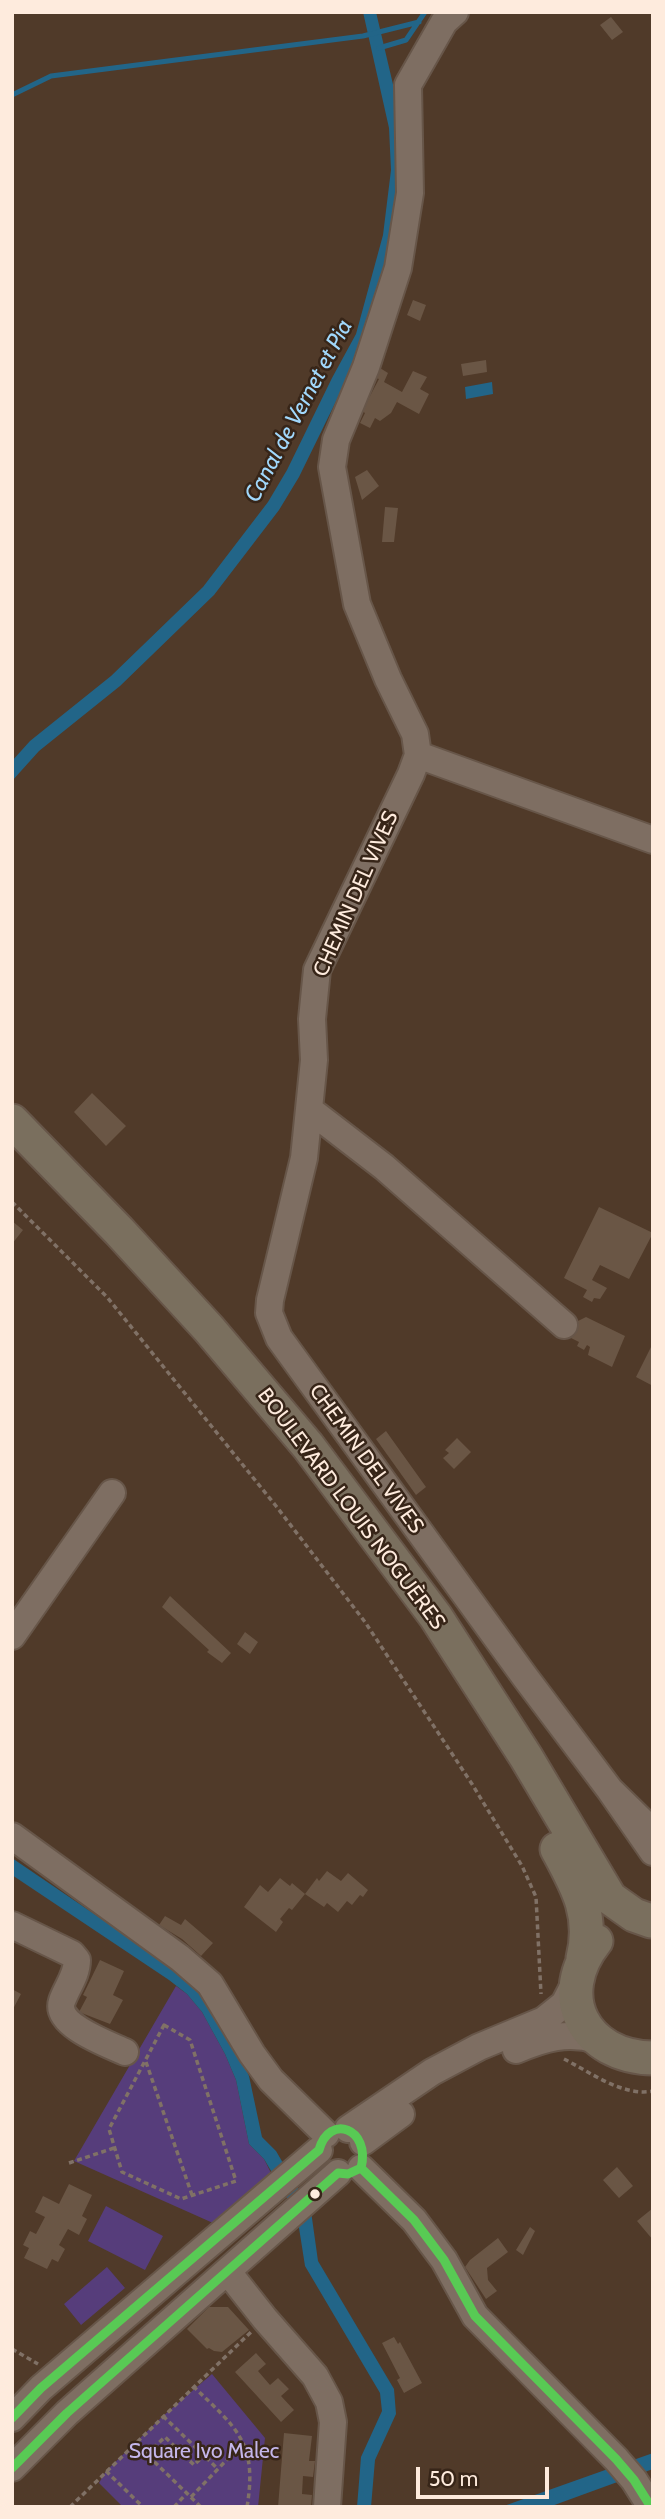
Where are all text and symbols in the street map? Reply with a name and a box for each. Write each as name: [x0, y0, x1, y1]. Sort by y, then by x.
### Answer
water label: Canal de Vernet et Pia: [239, 315, 359, 507]
street label: CHEMIN DEL VIVES: [308, 807, 404, 981]
street label: CHEMIN DEL VIVES: [303, 1379, 429, 1539]
street label: BOULEVARD LOUIS NOGUÈRES: [252, 1383, 450, 1635]
unlabelled marker: [308, 2187, 322, 2201]
park label: Square Ivo Malec: [129, 2439, 279, 2465]
scale bar: [420, 2452, 553, 2496]
text: 50 m: [429, 2466, 478, 2491]

